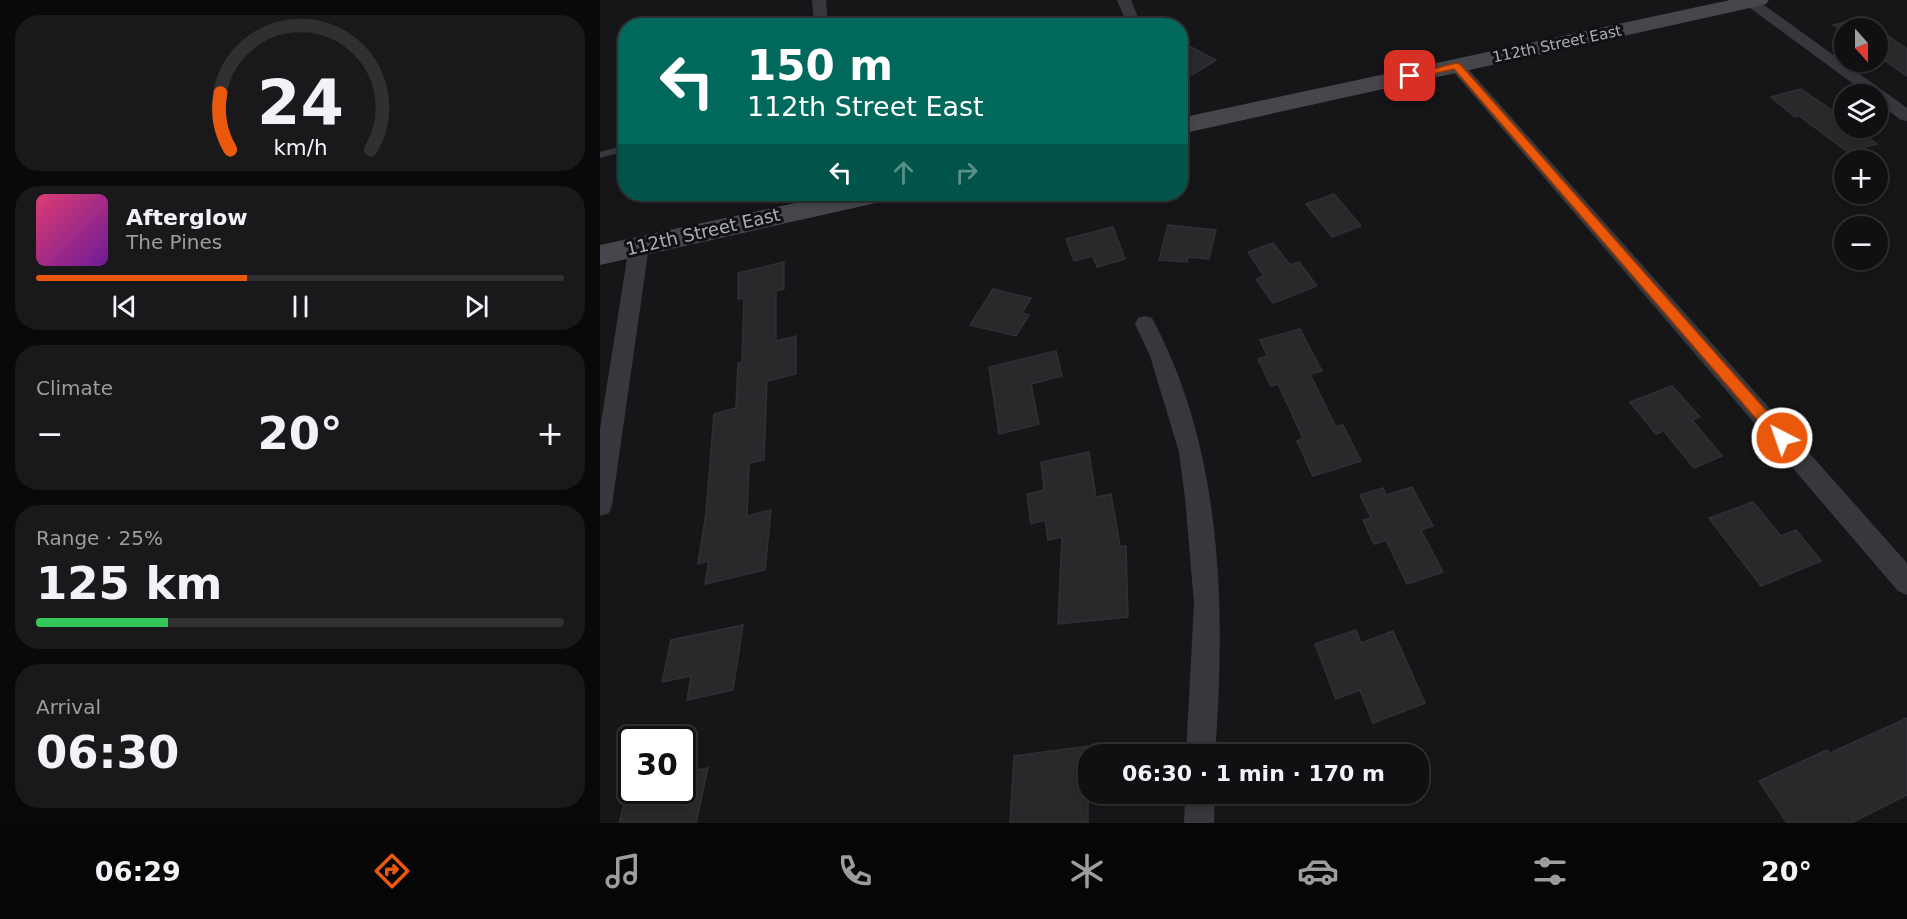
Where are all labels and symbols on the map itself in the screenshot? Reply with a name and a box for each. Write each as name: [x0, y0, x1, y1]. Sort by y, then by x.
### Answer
north arrow: [1834, 18, 1888, 72]
street label: 112th Street East: [1491, 22, 1623, 66]
pin: [1384, 50, 1435, 101]
street label: 112th Street East: [624, 204, 782, 259]
position arrow: [1750, 406, 1814, 470]
speed limit sign: 30: [618, 726, 696, 804]

